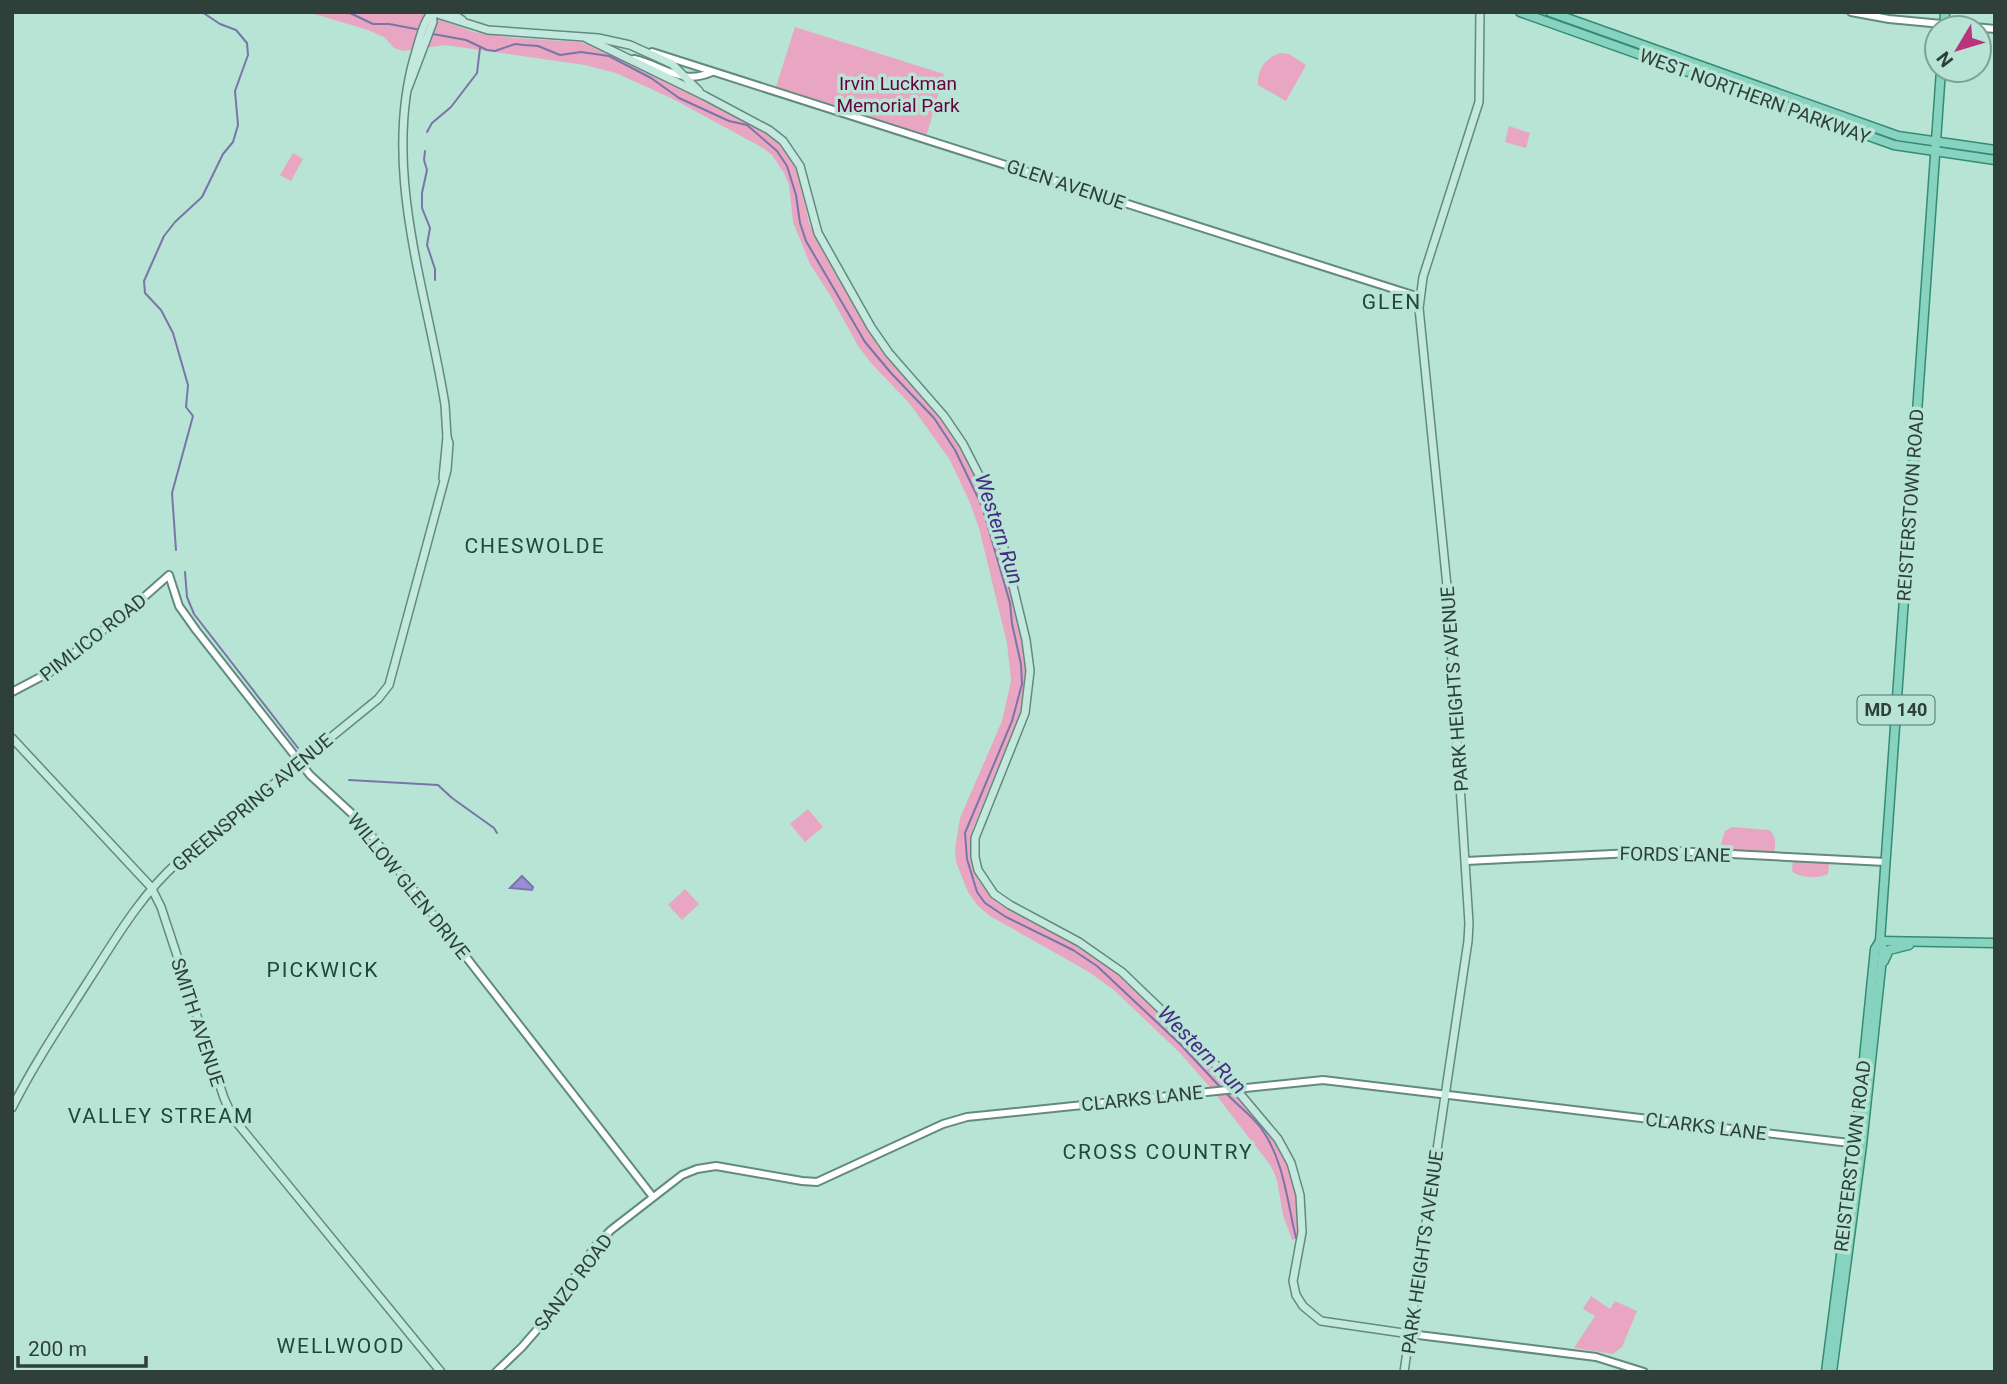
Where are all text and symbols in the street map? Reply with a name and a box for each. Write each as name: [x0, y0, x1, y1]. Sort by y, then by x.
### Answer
north arrow: [1923, 14, 1993, 84]
street label: WEST NORTHERN PARKWAY: [1636, 44, 1874, 149]
text: N: [1932, 47, 1958, 72]
park label: Irvin Luckman Memorial Park: [836, 72, 960, 117]
street label: GLEN AVENUE: [1004, 154, 1128, 215]
district label: GLEN: [1362, 290, 1422, 314]
street label: REISTERSTOWN ROAD: [1892, 408, 1929, 602]
water label: Western Run: [970, 471, 1028, 587]
district label: CHESWOLDE: [464, 534, 606, 558]
street label: PARK HEIGHTS AVENUE: [1436, 585, 1473, 792]
street label: PIMLICO ROAD: [35, 589, 151, 686]
road number: MD 140: [1857, 696, 1934, 724]
street label: GREENSPRING AVENUE: [167, 728, 337, 876]
street label: WILLOW GLEN DRIVE: [343, 809, 475, 964]
street label: FORDS LANE: [1619, 842, 1731, 867]
street label: SMITH AVENUE: [166, 955, 229, 1089]
district label: PICKWICK: [267, 958, 380, 982]
water label: Western Run: [1153, 1001, 1251, 1099]
street label: REISTERSTOWN ROAD: [1829, 1059, 1876, 1253]
street label: CLARKS LANE: [1080, 1081, 1204, 1116]
district label: VALLEY STREAM: [68, 1104, 254, 1128]
street label: CLARKS LANE: [1644, 1108, 1768, 1145]
district label: CROSS COUNTRY: [1062, 1140, 1254, 1164]
street label: PARK HEIGHTS AVENUE: [1397, 1149, 1448, 1355]
street label: SANZO ROAD: [529, 1229, 617, 1335]
scale bar: [18, 1324, 145, 1368]
district label: WELLWOOD: [276, 1334, 406, 1358]
text: 200 m: [28, 1337, 87, 1361]

